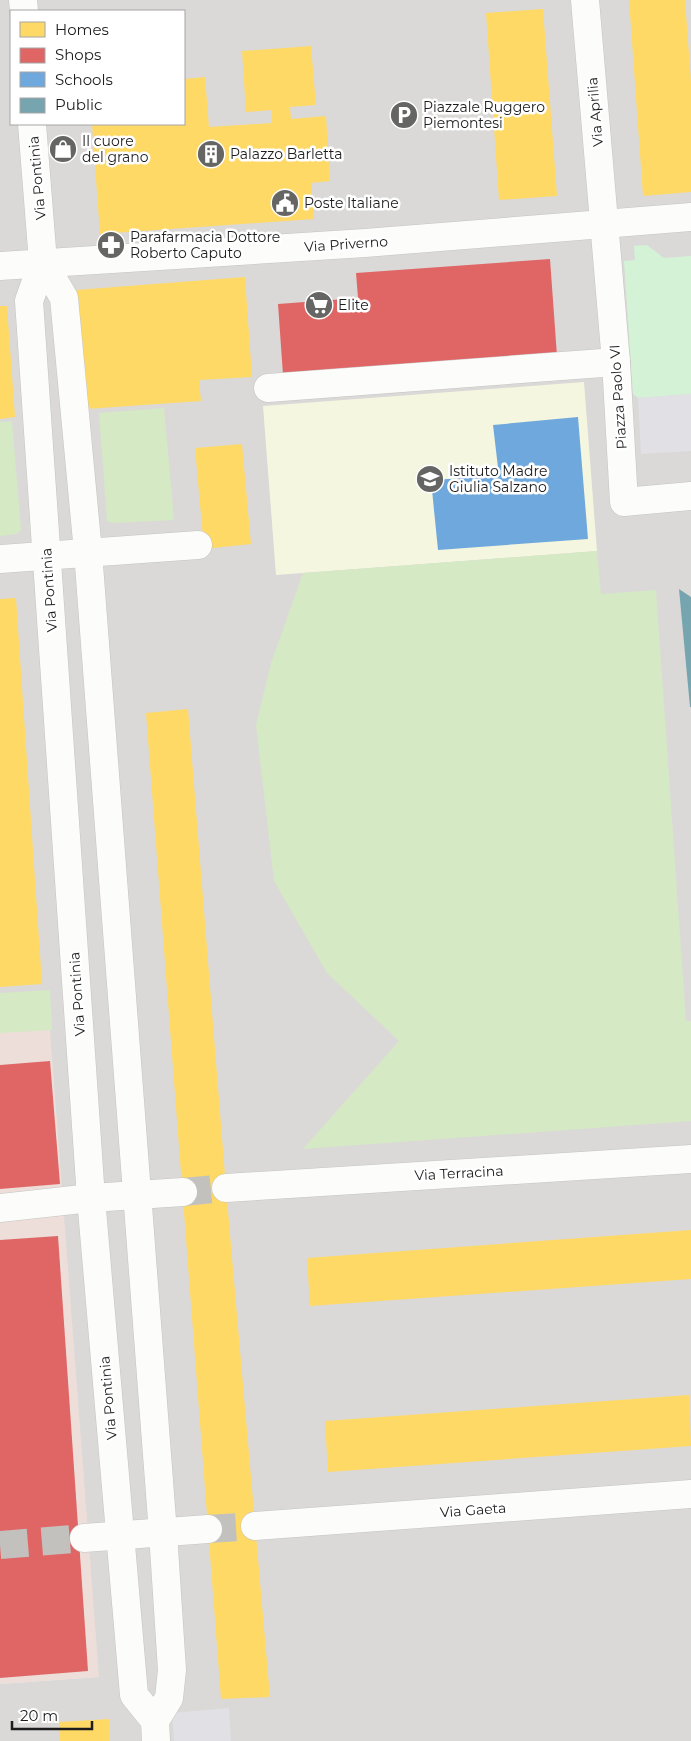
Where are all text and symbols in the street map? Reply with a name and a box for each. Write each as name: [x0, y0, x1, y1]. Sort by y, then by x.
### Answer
legend: [10, 10, 185, 125]
text: Homes: [55, 20, 109, 39]
text: Shops: [55, 45, 101, 64]
text: Schools: [55, 70, 113, 89]
street label: Via Aprilia: [583, 76, 607, 148]
text: Public: [55, 95, 103, 114]
place label: Piazzale Ruggero Piemontesi: [423, 98, 545, 132]
parking icon: Piazzale Ruggero Piemontesi: [389, 100, 419, 130]
place label: Il cuore del grano: [82, 132, 149, 166]
shop icon: Il cuore del grano: [48, 134, 78, 164]
street label: Via Pontinia: [24, 135, 50, 221]
building icon: Palazzo Barletta: [196, 139, 226, 169]
place label: Palazzo Barletta: [230, 145, 342, 163]
public building icon: Poste Italiane: [270, 188, 300, 218]
place label: Poste Italiane: [304, 194, 399, 212]
place label: Parafarmacia Dottore Roberto Caputo: [130, 228, 280, 262]
pharmacy icon: Parafarmacia Dottore Roberto Caputo: [96, 230, 126, 260]
street label: Via Priverno: [304, 232, 389, 256]
supermarket icon: Elite: [304, 290, 334, 320]
place label: Elite: [338, 296, 369, 314]
street label: Piazza Paolo VI: [605, 344, 631, 450]
place label: Istituto Madre Giulia Salzano: [449, 462, 547, 496]
school or university icon: Istituto Madre Giulia Salzano: [415, 464, 445, 494]
street label: Via Pontinia: [37, 547, 61, 633]
street label: Via Pontinia: [65, 951, 89, 1037]
street label: Via Terracina: [414, 1162, 504, 1184]
street label: Via Pontinia: [95, 1355, 121, 1441]
street label: Via Gaeta: [439, 1499, 507, 1521]
scale bar: [12, 1698, 92, 1730]
text: 20 m: [20, 1706, 58, 1725]

